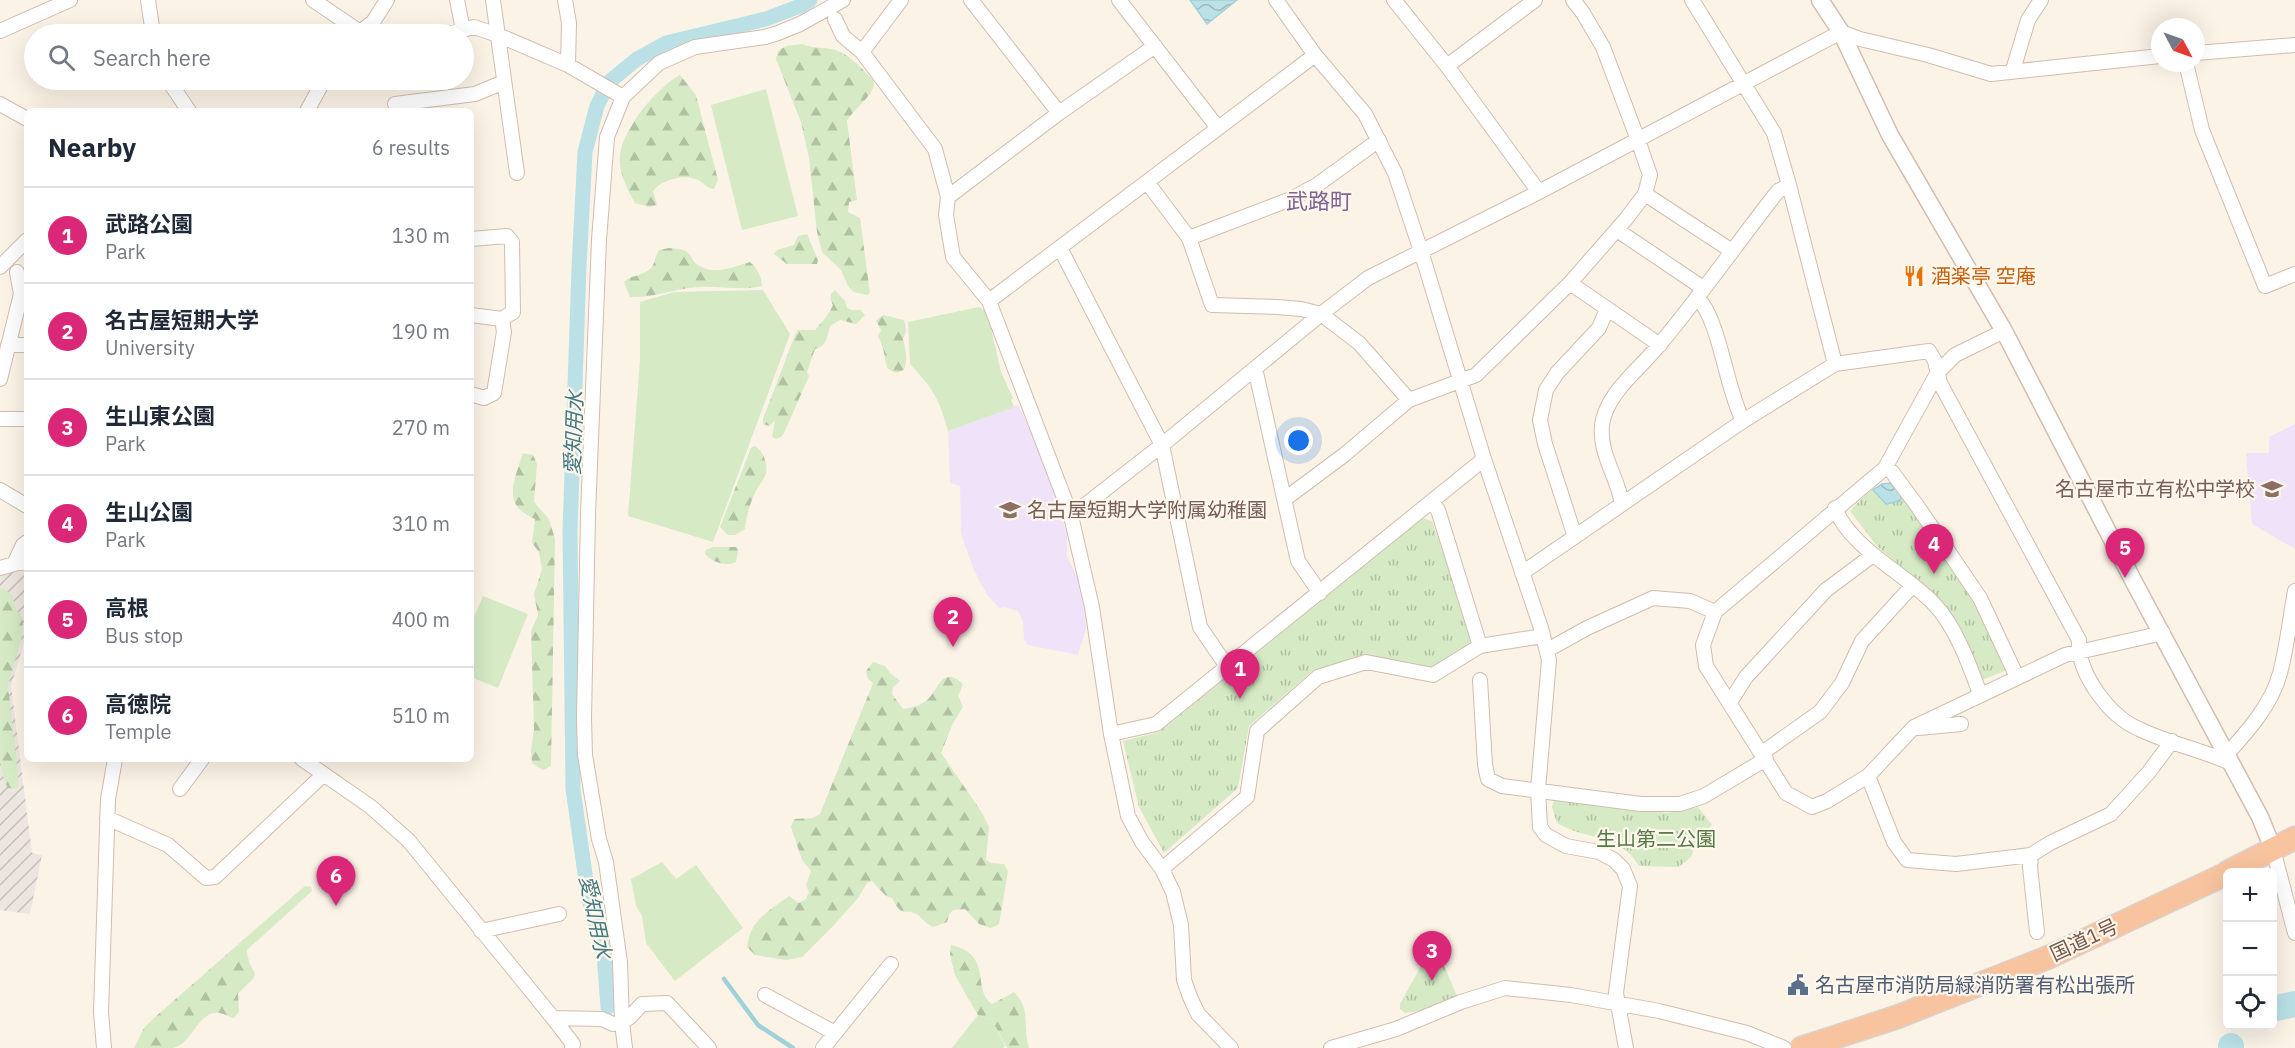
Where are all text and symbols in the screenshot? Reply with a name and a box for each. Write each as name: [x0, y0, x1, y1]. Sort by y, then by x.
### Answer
north arrow: [2151, 18, 2205, 72]
search box: [24, 24, 474, 90]
icon: search: [45, 41, 78, 74]
text: Search here: [93, 43, 211, 72]
text: Nearby: [48, 130, 136, 164]
text: 6 results: [372, 134, 450, 161]
district label: 武路町: [1286, 186, 1352, 215]
text: 武路公園: [105, 209, 193, 238]
text: 1: [62, 222, 74, 249]
text: 130 m: [392, 222, 450, 249]
text: Park: [105, 238, 145, 265]
place label: 酒楽亭 空庵: [1931, 262, 2036, 289]
restaurant icon: 酒楽亭 空庵: [1902, 264, 1926, 288]
text: 名古屋短期大学: [105, 305, 259, 334]
text: 2: [62, 318, 74, 345]
text: 190 m: [392, 318, 450, 345]
text: University: [105, 334, 195, 361]
water label: 愛知用水: [558, 389, 589, 475]
text: 生山東公園: [105, 401, 215, 430]
text: 3: [62, 414, 74, 441]
text: 270 m: [392, 414, 450, 441]
your location: [1284, 426, 1313, 455]
text: Park: [105, 430, 145, 457]
place label: 名古屋市立有松中学校: [2055, 475, 2255, 502]
school or university icon: 名古屋市立有松中学校: [2260, 477, 2284, 501]
place label: 名古屋短期大学附属幼稚園: [1027, 496, 1267, 523]
text: 生山公園: [105, 497, 193, 526]
school or university icon: 名古屋短期大学附属幼稚園: [998, 498, 1022, 522]
text: 4: [62, 510, 74, 537]
text: 310 m: [392, 510, 450, 537]
pin: 4: [1914, 524, 1954, 574]
text: Park: [105, 526, 145, 553]
pin: 5: [2106, 528, 2144, 578]
text: 高根: [105, 593, 149, 622]
pin: 2: [934, 598, 972, 647]
text: 5: [62, 606, 74, 633]
text: 400 m: [392, 606, 450, 633]
text: Bus stop: [105, 622, 183, 649]
pin: 1: [1220, 650, 1260, 699]
text: 高徳院: [105, 689, 171, 718]
text: 6: [62, 702, 74, 729]
text: 510 m: [392, 702, 450, 729]
text: Temple: [105, 718, 172, 745]
park label: 生山第二公園: [1596, 825, 1716, 852]
pin: 6: [316, 856, 356, 906]
map controls: [2223, 868, 2277, 1030]
button: +: [2223, 868, 2277, 922]
water label: 愛知用水: [574, 873, 619, 963]
street label: 国道1号: [2045, 912, 2122, 967]
button: −: [2223, 922, 2277, 976]
pin: 3: [1412, 932, 1452, 981]
place label: 名古屋市消防局緑消防署有松出張所: [1815, 971, 2135, 998]
public building icon: 名古屋市消防局緑消防署有松出張所: [1786, 973, 1810, 997]
button: locate: [2223, 976, 2277, 1030]

